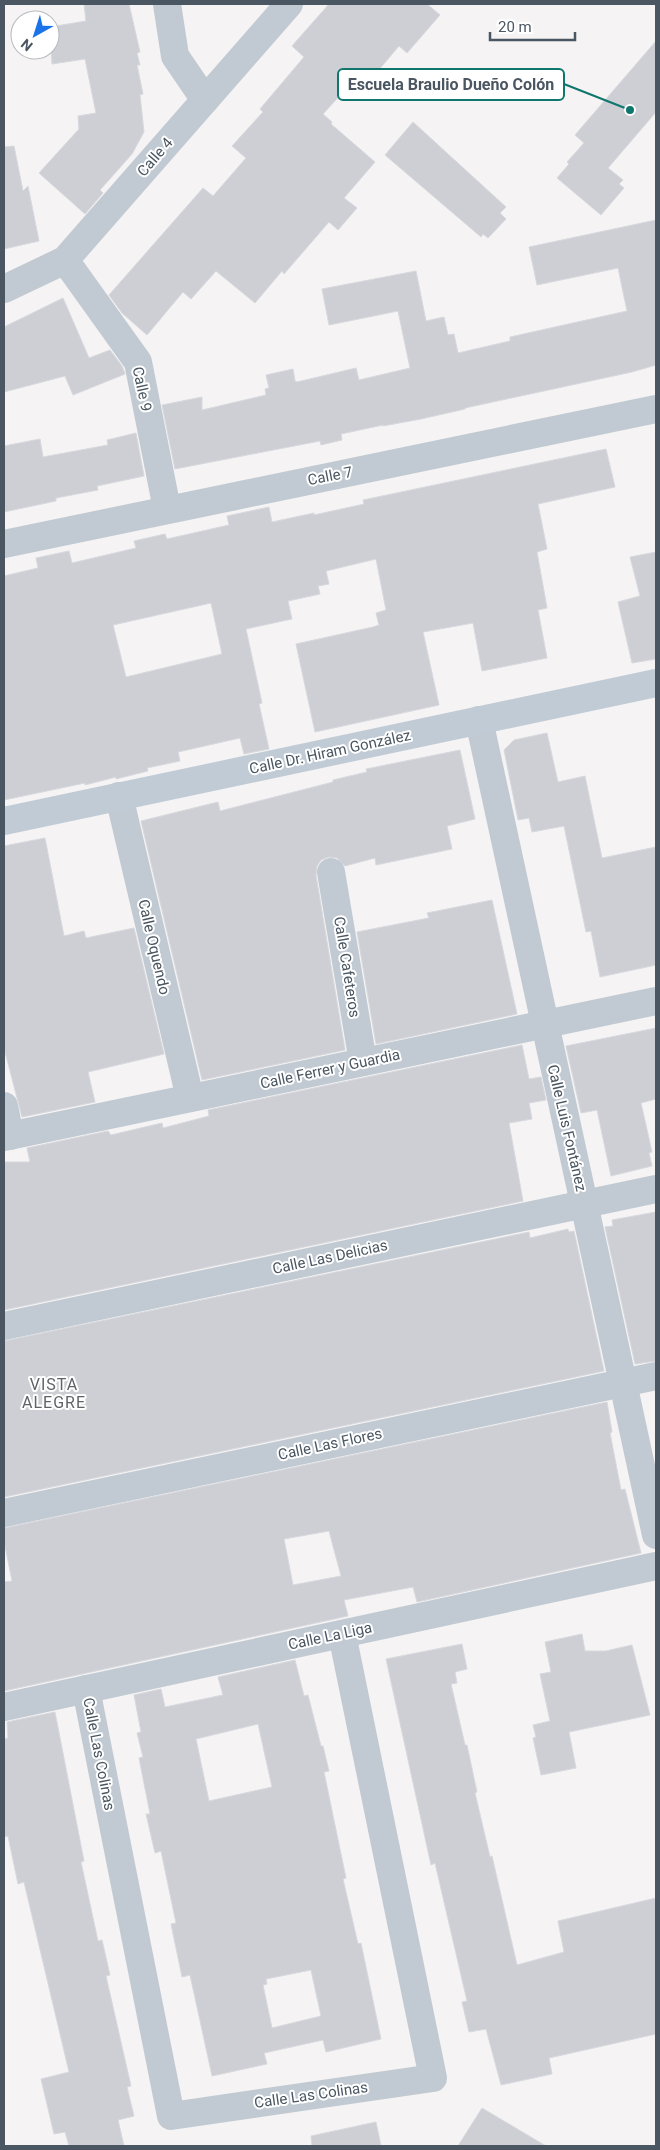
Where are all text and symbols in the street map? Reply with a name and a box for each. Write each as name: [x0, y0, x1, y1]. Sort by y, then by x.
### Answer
north arrow: [10, 10, 60, 60]
scale bar: [490, 10, 575, 42]
text: 20 m: [498, 18, 532, 36]
text: N: [18, 36, 36, 54]
callout: Escuela Braulio Dueño Colón: [338, 69, 564, 100]
text: Escuela Braulio Dueño Colón: [348, 75, 554, 94]
street label: Calle 4: [133, 134, 177, 180]
street label: Calle 9: [128, 365, 156, 413]
street label: Calle 7: [306, 463, 354, 489]
street label: Calle Dr. Hiram González: [248, 726, 412, 778]
street label: Calle Oquendo: [134, 898, 174, 996]
street label: Calle Cafeteros: [330, 915, 364, 1019]
street label: Calle Ferrer y Guardia: [258, 1045, 402, 1093]
street label: Calle Luis Fontánez: [544, 1063, 590, 1193]
street label: Calle Las Delicias: [271, 1236, 389, 1278]
district label: VISTA ALEGRE: [22, 1375, 86, 1412]
street label: Calle Las Flores: [276, 1424, 384, 1464]
street label: Calle La Liga: [286, 1618, 374, 1654]
street label: Calle Las Colinas: [79, 1696, 119, 1812]
street label: Calle Las Colinas: [253, 2078, 369, 2112]

